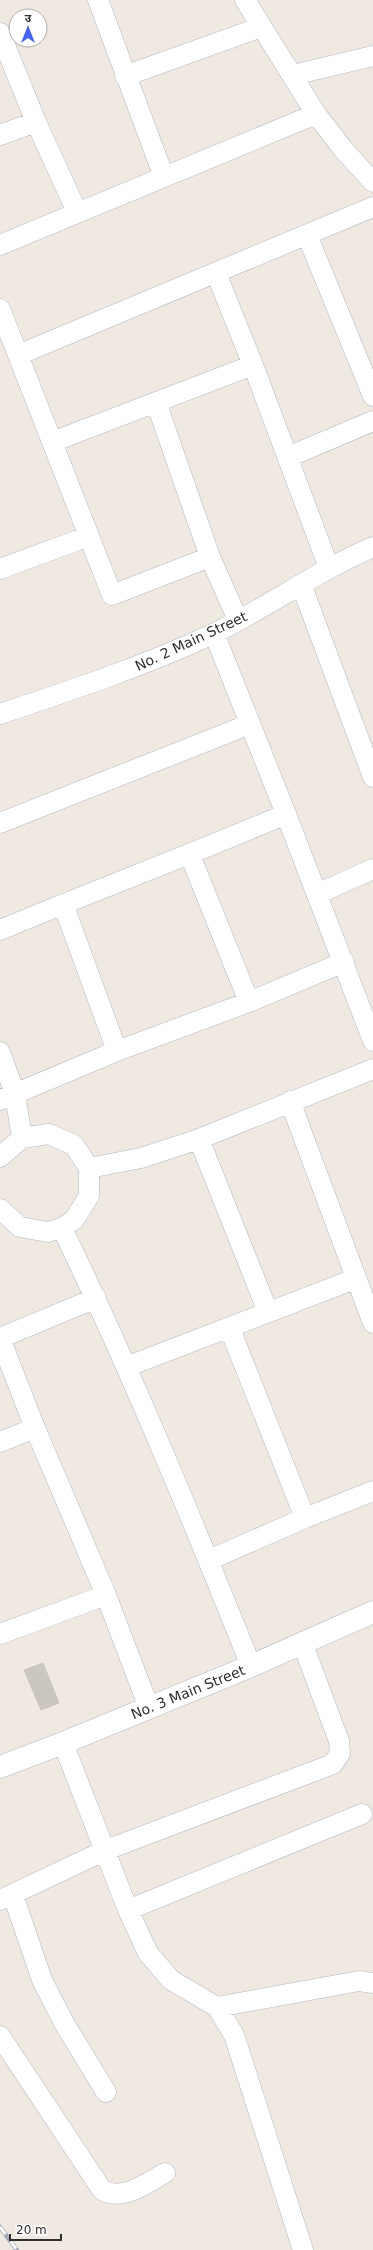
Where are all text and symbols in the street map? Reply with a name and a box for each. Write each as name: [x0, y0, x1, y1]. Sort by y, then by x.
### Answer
north arrow: [8, 8, 48, 48]
text: उ: [25, 12, 32, 25]
street label: No. 2 Main Street: [133, 608, 250, 674]
street label: No. 3 Main Street: [129, 1662, 248, 1722]
scale bar: [10, 2216, 61, 2242]
text: 20 m: [16, 2223, 47, 2237]

